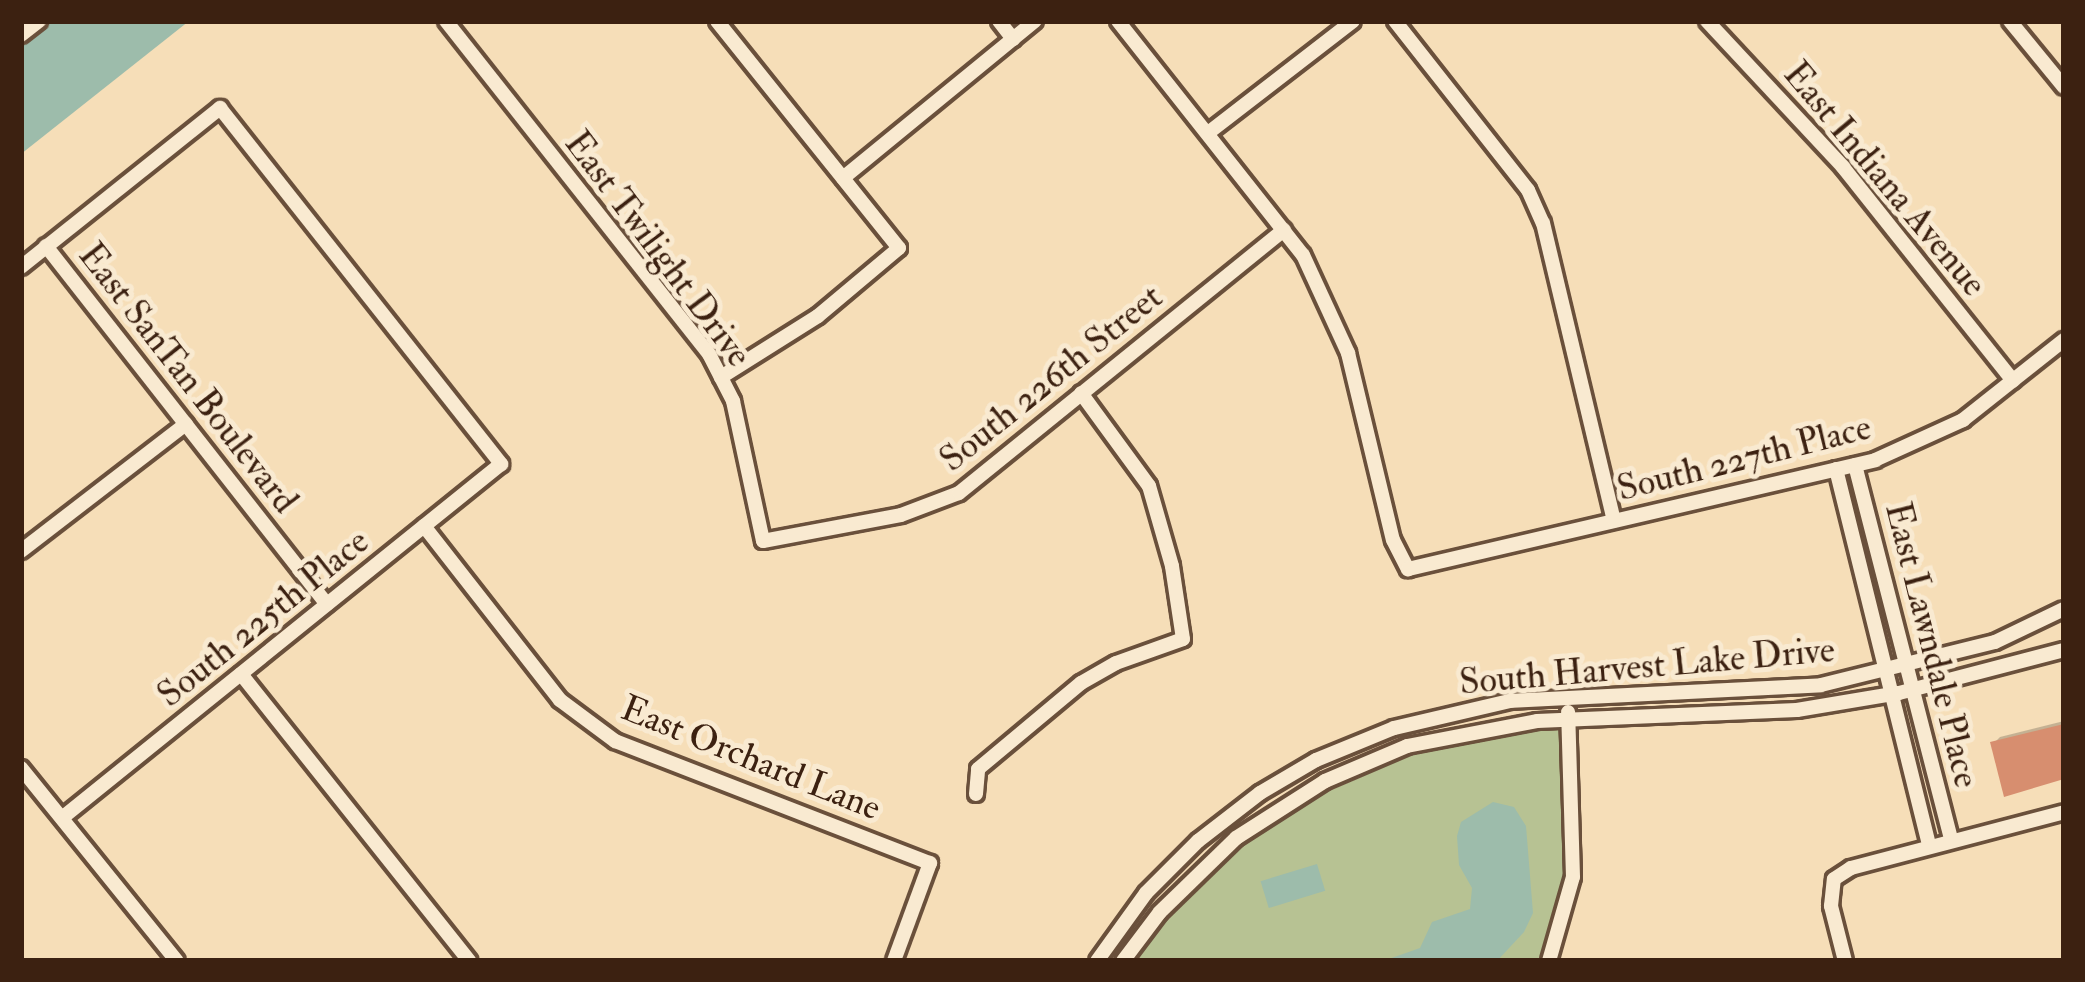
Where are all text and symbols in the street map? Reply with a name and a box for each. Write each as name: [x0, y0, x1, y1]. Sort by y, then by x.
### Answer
street label: East Indiana Avenue: [1774, 53, 1996, 305]
street label: East Twilight Drive: [555, 123, 761, 375]
street label: East SanTan Boulevard: [69, 235, 307, 521]
street label: South 226th Street: [931, 275, 1171, 481]
street label: South 227th Place: [1613, 406, 1875, 510]
street label: East Lawndale Place: [1876, 498, 1988, 792]
street label: South 225th Place: [149, 520, 377, 716]
street label: South Harvest Lake Drive: [1458, 628, 1836, 704]
street label: East Orchard Lane: [615, 686, 887, 830]

